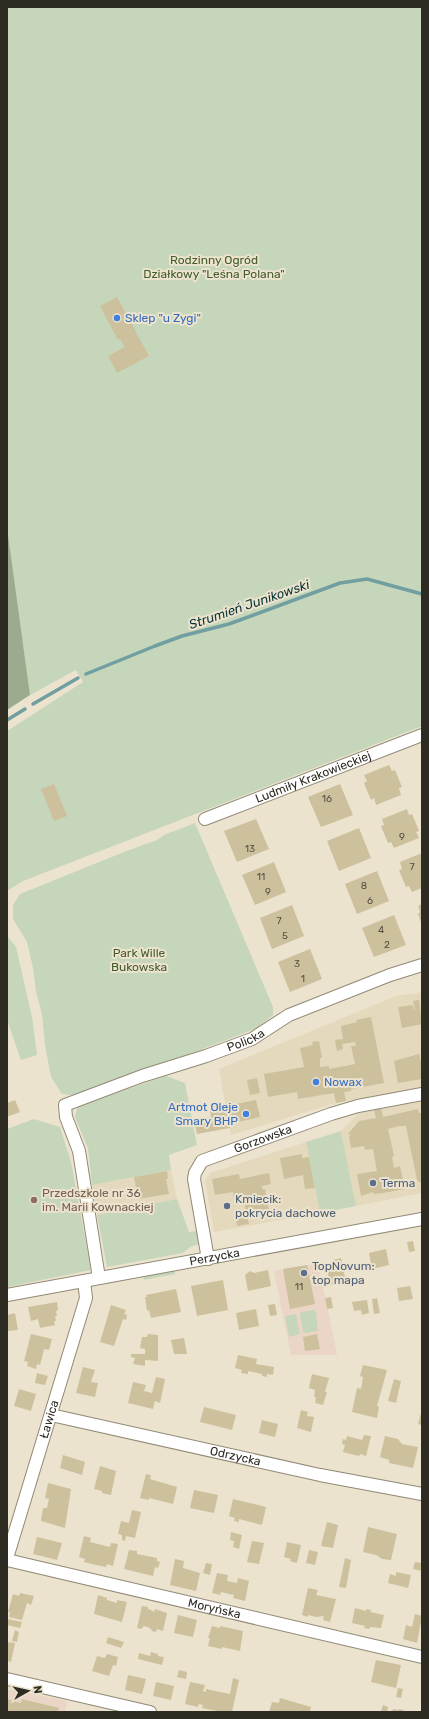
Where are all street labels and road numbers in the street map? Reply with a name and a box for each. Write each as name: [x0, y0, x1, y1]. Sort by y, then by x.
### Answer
street label: Ludmiły Krakowieckiej: [253, 748, 373, 806]
street label: Policka: [225, 1026, 267, 1055]
street label: Gorzowska: [232, 1122, 294, 1156]
street label: Perzycka: [188, 1246, 241, 1268]
street label: Ławica: [37, 1398, 62, 1440]
street label: Odrzycka: [209, 1444, 262, 1469]
street label: Moryńska: [187, 1596, 242, 1621]

